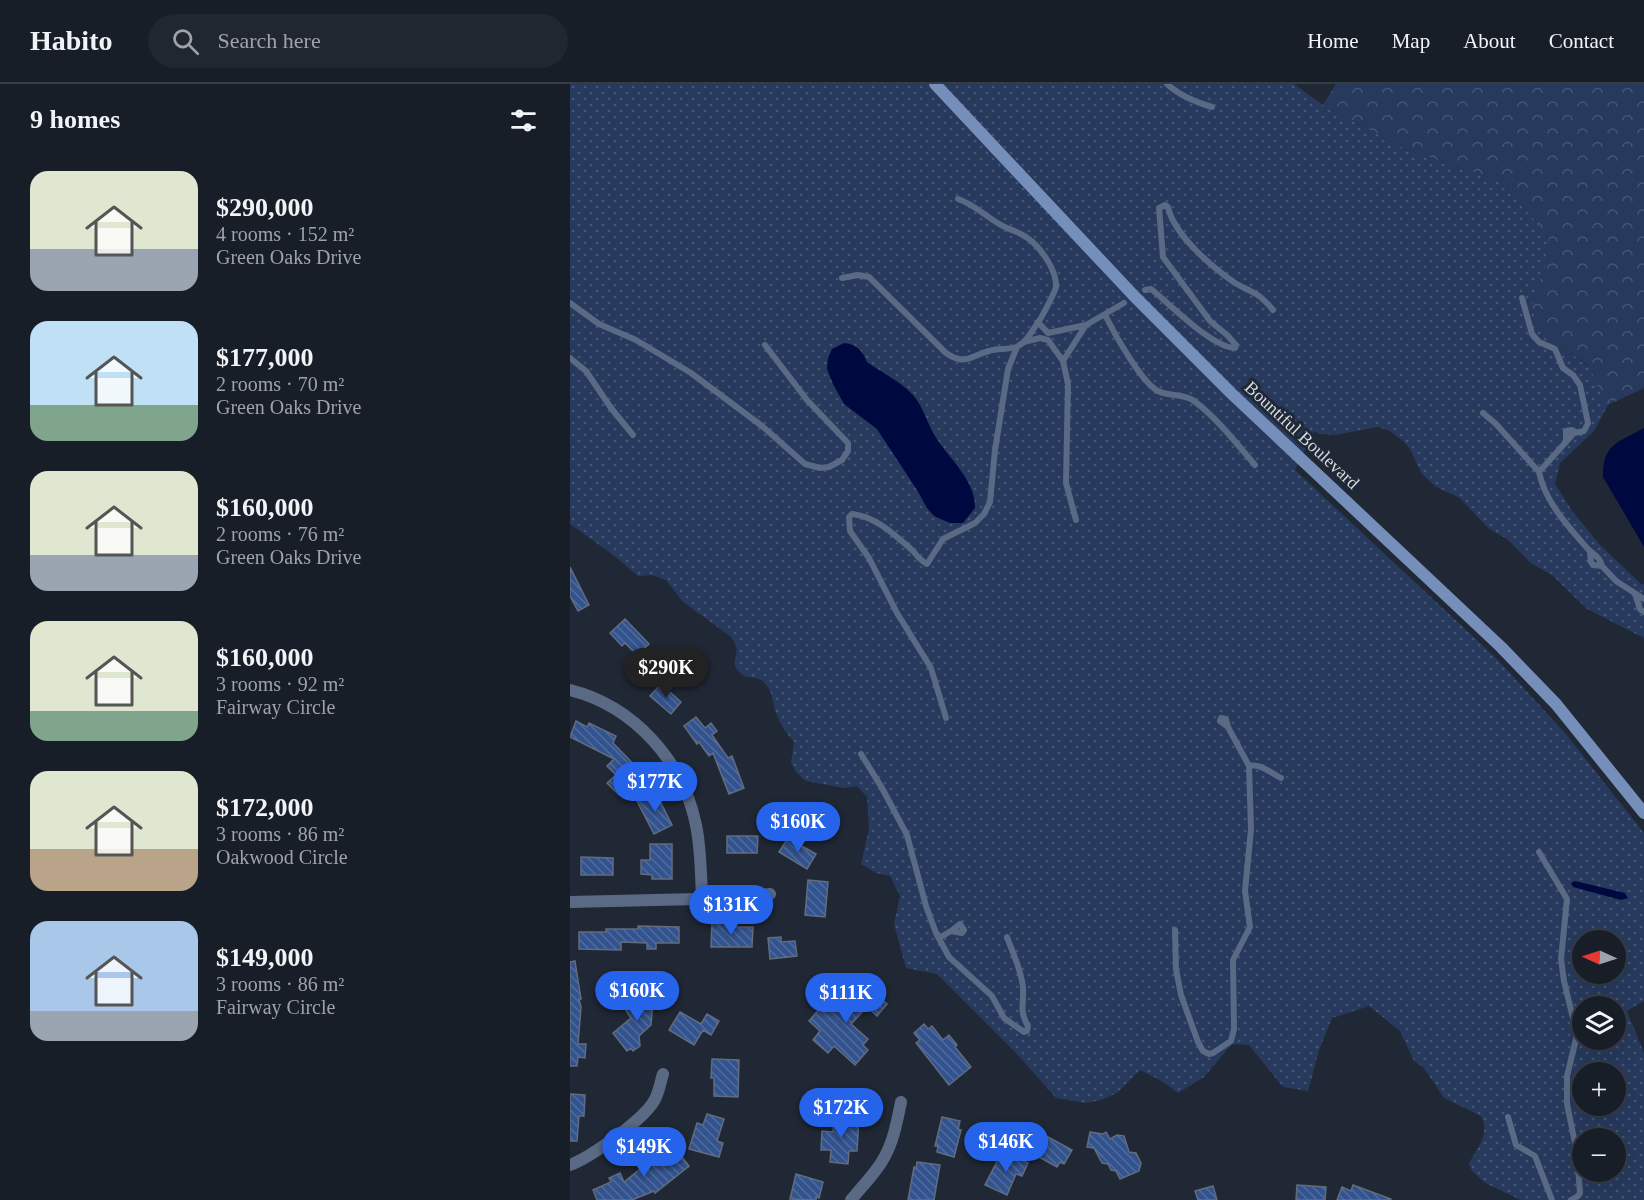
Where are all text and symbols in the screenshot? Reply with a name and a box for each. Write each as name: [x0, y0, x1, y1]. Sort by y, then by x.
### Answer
search box: [148, 14, 568, 68]
text: Habito: [30, 25, 112, 56]
icon: search: [169, 25, 202, 58]
text: Search here: [217, 28, 321, 53]
text: Home: [1307, 29, 1359, 53]
text: Map: [1392, 29, 1430, 53]
text: About: [1463, 29, 1516, 53]
text: Contact: [1549, 29, 1614, 53]
icon: filters: [507, 104, 540, 137]
text: 9 homes: [30, 105, 120, 134]
text: $290,000: [216, 193, 314, 222]
icon: home: [78, 195, 150, 267]
text: 4 rooms · 152 m²: [216, 223, 354, 245]
text: Green Oaks Drive: [216, 246, 362, 268]
text: $177,000: [216, 343, 314, 372]
icon: home: [78, 345, 150, 417]
text: 2 rooms · 70 m²: [216, 373, 344, 395]
street label: Bountiful Boulevard: [1241, 377, 1363, 493]
text: Green Oaks Drive: [216, 396, 362, 418]
text: $160,000: [216, 493, 314, 522]
icon: home: [78, 495, 150, 567]
text: 2 rooms · 76 m²: [216, 523, 344, 545]
text: Green Oaks Drive: [216, 546, 362, 568]
text: $160,000: [216, 643, 314, 672]
icon: home: [78, 645, 150, 717]
pin: $290K: [624, 648, 708, 699]
text: $290K: [638, 656, 694, 678]
text: 3 rooms · 92 m²: [216, 673, 344, 695]
text: Fairway Circle: [216, 696, 335, 718]
pin: $177K: [613, 762, 697, 813]
text: $177K: [627, 770, 683, 792]
text: $172,000: [216, 793, 314, 822]
icon: home: [78, 795, 150, 867]
pin: $160K: [756, 802, 840, 853]
text: $160K: [770, 810, 826, 832]
text: 3 rooms · 86 m²: [216, 823, 344, 845]
text: Oakwood Circle: [216, 846, 348, 868]
pin: $131K: [689, 885, 773, 936]
text: $131K: [703, 893, 759, 915]
north arrow: [1572, 930, 1626, 984]
map controls: [1572, 930, 1626, 1182]
text: $149,000: [216, 943, 314, 972]
icon: home: [78, 945, 150, 1017]
pin: $160K: [595, 971, 679, 1022]
text: 3 rooms · 86 m²: [216, 973, 344, 995]
pin: $111K: [804, 973, 888, 1024]
text: $160K: [609, 979, 665, 1001]
text: $111K: [819, 981, 873, 1003]
text: Fairway Circle: [216, 996, 335, 1018]
button: layers: [1572, 996, 1626, 1050]
button: +: [1572, 1062, 1626, 1116]
pin: $172K: [799, 1088, 883, 1139]
text: $172K: [813, 1096, 869, 1118]
pin: $146K: [964, 1122, 1048, 1173]
pin: $149K: [602, 1127, 686, 1178]
button: −: [1572, 1128, 1626, 1182]
text: $146K: [978, 1130, 1034, 1152]
text: $149K: [616, 1135, 672, 1157]

